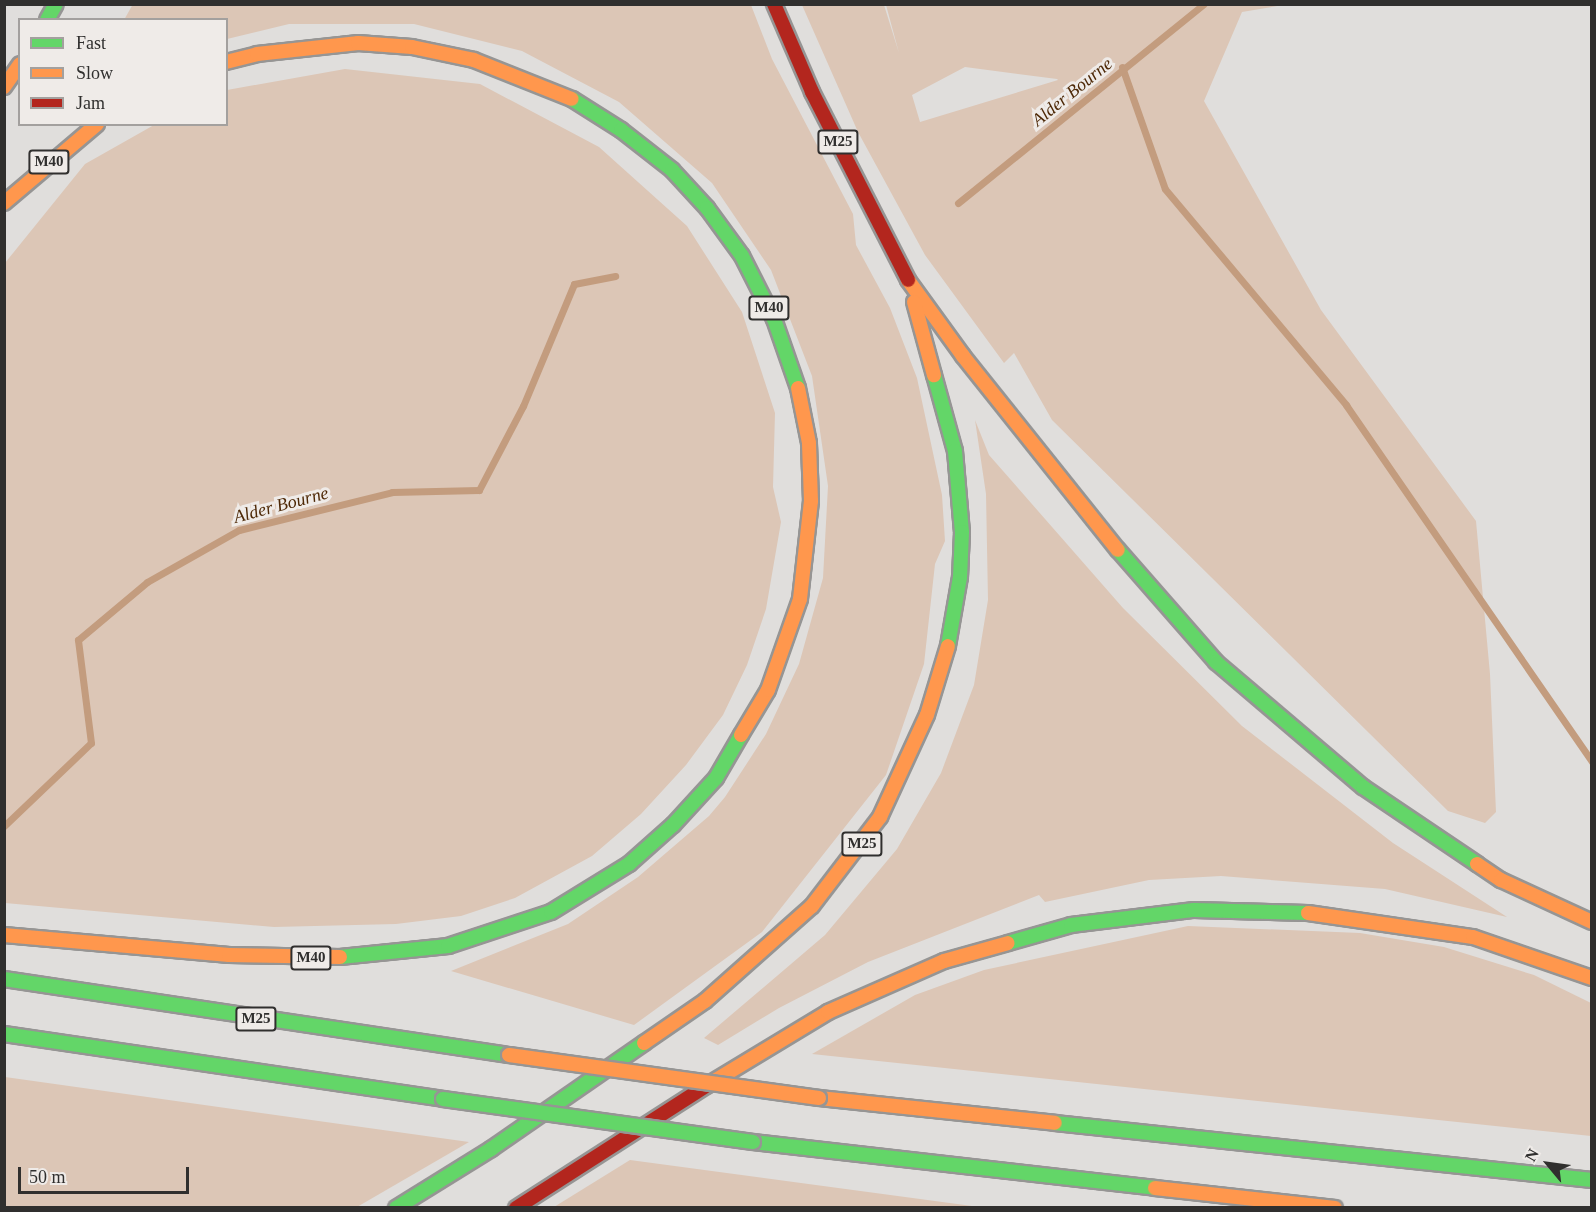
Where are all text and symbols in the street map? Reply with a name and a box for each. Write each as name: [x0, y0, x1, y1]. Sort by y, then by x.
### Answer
legend: [18, 18, 228, 126]
text: Fast: [76, 33, 106, 53]
water label: Alder Bourne: [1027, 53, 1117, 131]
text: Slow: [76, 63, 113, 83]
text: Jam: [76, 93, 105, 113]
road number: M25: [817, 130, 859, 154]
road number: M40: [28, 150, 70, 174]
road number: M40: [748, 296, 790, 320]
water label: Alder Bourne: [231, 482, 331, 528]
road number: M25: [841, 832, 883, 856]
road number: M40: [290, 946, 332, 970]
road number: M25: [235, 1007, 277, 1031]
north arrow: [1518, 1134, 1578, 1194]
text: N: [1522, 1146, 1542, 1164]
scale bar: [21, 1155, 192, 1193]
text: 50 m: [29, 1167, 66, 1187]

